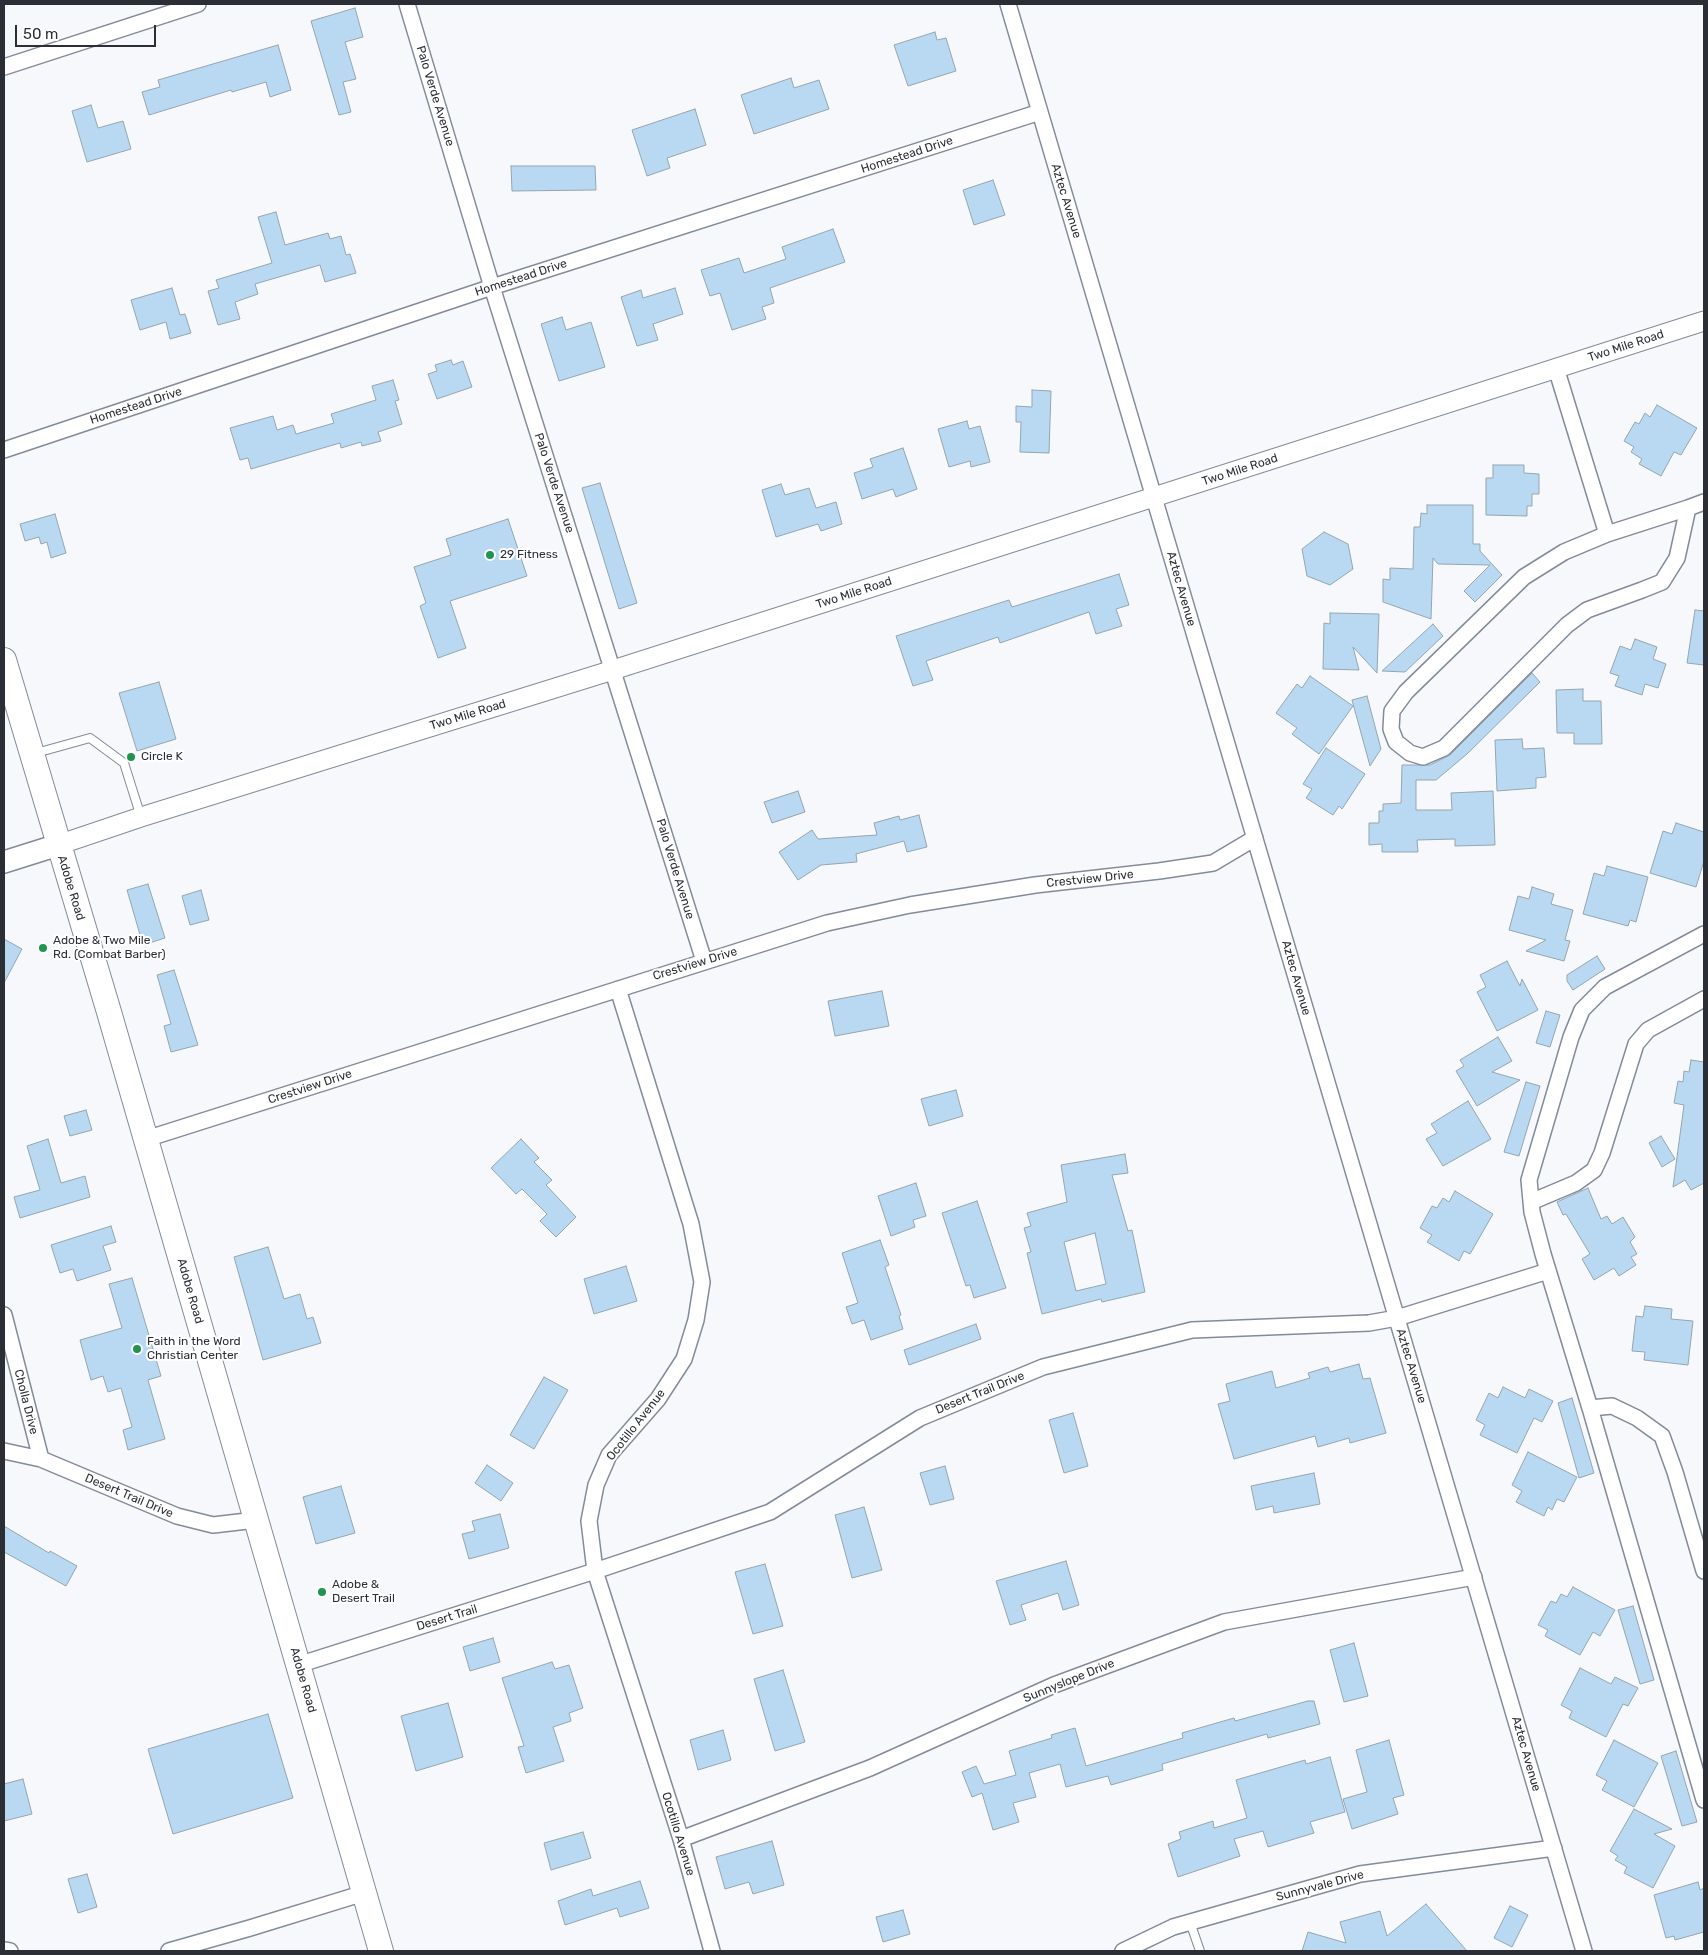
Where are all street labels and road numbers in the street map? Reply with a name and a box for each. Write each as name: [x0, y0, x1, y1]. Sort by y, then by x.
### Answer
street label: Palo Verde Avenue: [413, 44, 457, 148]
street label: Homestead Drive: [859, 133, 955, 177]
street label: Aztec Avenue: [1048, 162, 1084, 240]
street label: Homestead Drive: [473, 256, 569, 300]
street label: Two Mile Road: [1586, 327, 1666, 365]
street label: Homestead Drive: [88, 384, 184, 428]
street label: Palo Verde Avenue: [531, 431, 577, 535]
street label: Two Mile Road: [1200, 451, 1280, 489]
street label: Aztec Avenue: [1163, 550, 1199, 628]
street label: Two Mile Road: [814, 574, 894, 612]
street label: Two Mile Road: [428, 697, 508, 733]
street label: Palo Verde Avenue: [653, 817, 697, 921]
street label: Adobe Road: [54, 854, 88, 922]
street label: Crestview Drive: [1046, 867, 1134, 891]
street label: Aztec Avenue: [1278, 939, 1314, 1017]
street label: Crestview Drive: [651, 944, 739, 984]
street label: Crestview Drive: [266, 1067, 354, 1107]
street label: Adobe Road: [174, 1257, 206, 1325]
street label: Aztec Avenue: [1393, 1327, 1429, 1405]
street label: Cholla Drive: [11, 1368, 41, 1436]
street label: Desert Trail Drive: [933, 1369, 1027, 1417]
street label: Ocotillo Avenue: [604, 1386, 668, 1464]
street label: Desert Trail Drive: [83, 1471, 175, 1521]
street label: Desert Trail: [415, 1602, 479, 1634]
street label: Adobe Road: [287, 1646, 319, 1714]
street label: Sunnyslope Drive: [1021, 1656, 1117, 1706]
street label: Aztec Avenue: [1508, 1715, 1544, 1793]
street label: Ocotillo Avenue: [658, 1790, 698, 1878]
street label: Sunnyvale Drive: [1275, 1867, 1365, 1905]

